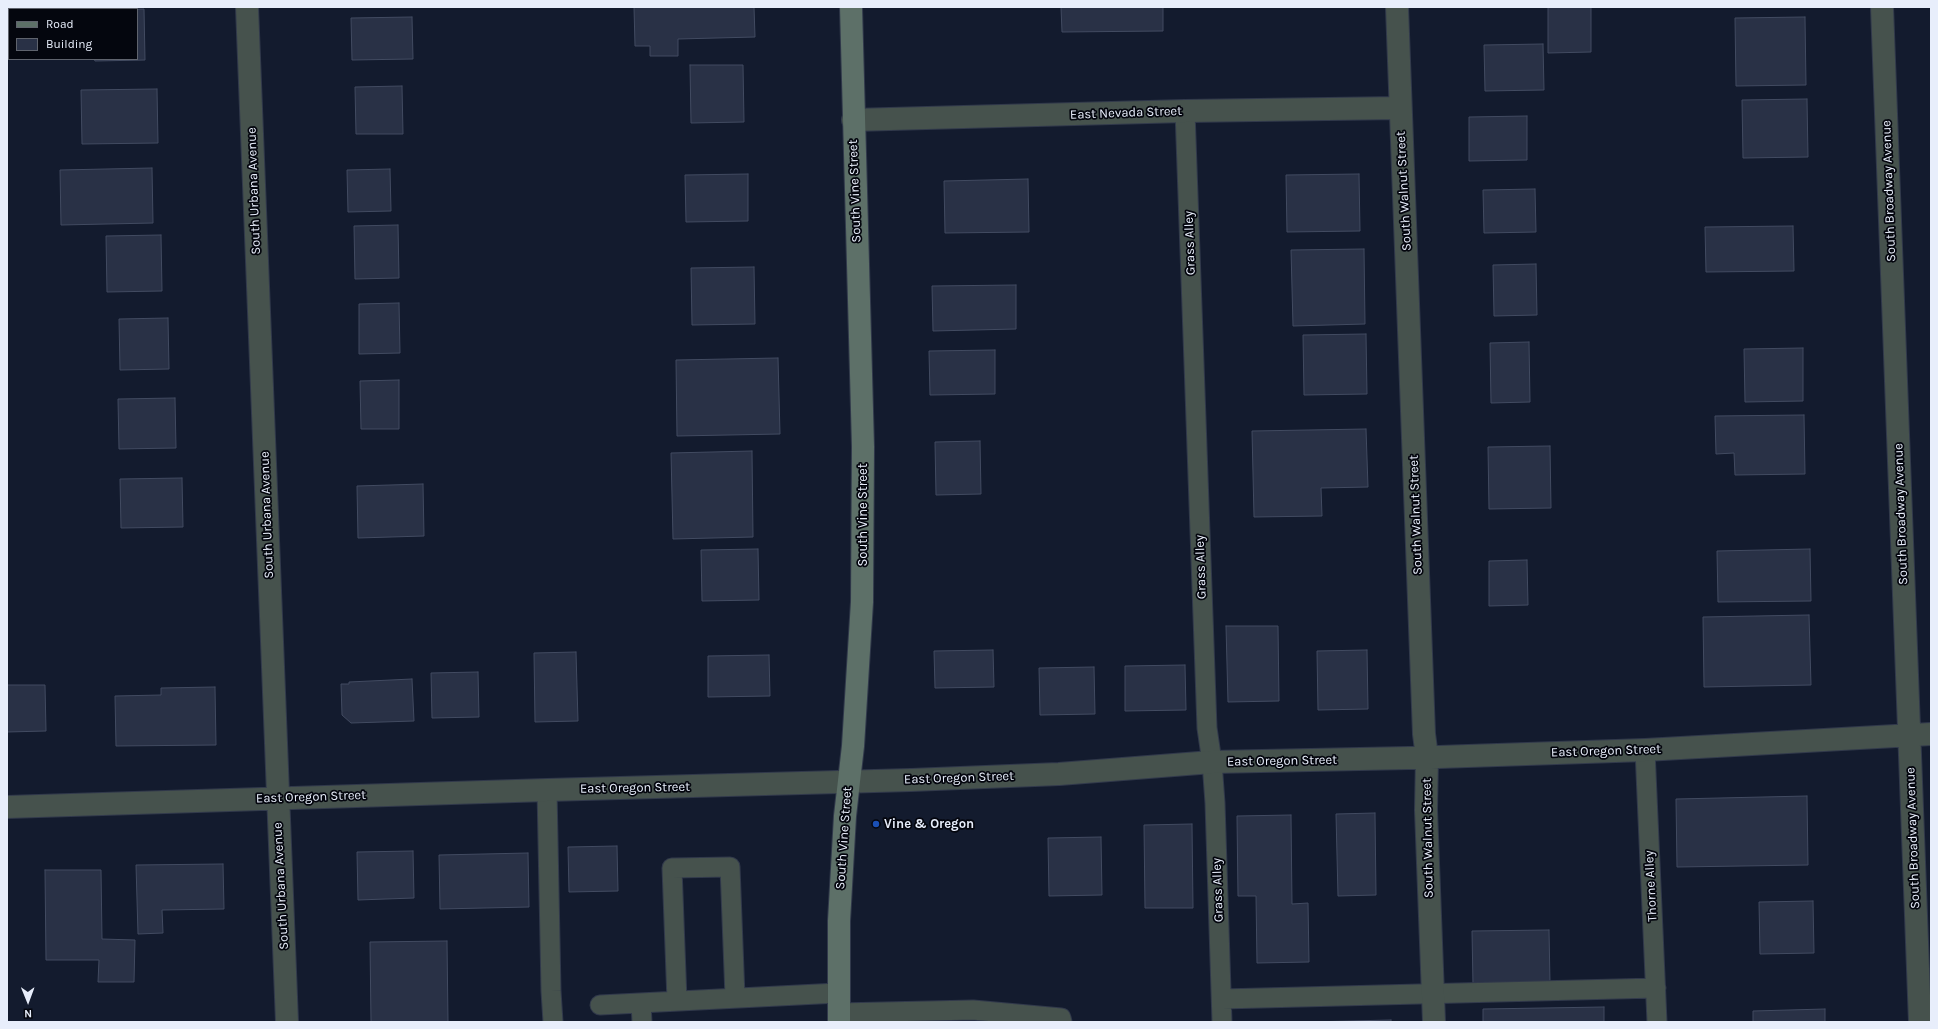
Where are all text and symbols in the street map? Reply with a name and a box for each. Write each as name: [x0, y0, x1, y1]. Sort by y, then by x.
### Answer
legend: [8, 8, 138, 60]
text: Road: [46, 17, 74, 31]
text: Building: [46, 37, 92, 51]
street label: East Nevada Street: [1070, 103, 1182, 123]
street label: South Broadway Avenue: [1879, 120, 1899, 262]
street label: South Urbana Avenue: [244, 127, 264, 255]
street label: South Walnut Street: [1393, 131, 1415, 251]
street label: South Vine Street: [845, 139, 865, 243]
street label: Grass Alley: [1181, 211, 1199, 275]
street label: South Broadway Avenue: [1891, 443, 1911, 585]
street label: South Urbana Avenue: [257, 451, 277, 579]
street label: South Walnut Street: [1406, 455, 1426, 575]
street label: South Vine Street: [855, 463, 871, 567]
street label: Grass Alley: [1192, 535, 1210, 599]
street label: East Oregon Street: [1551, 741, 1661, 761]
street label: East Oregon Street: [1227, 752, 1337, 770]
street label: South Broadway Avenue: [1903, 767, 1923, 909]
street label: East Oregon Street: [904, 768, 1014, 788]
street label: South Walnut Street: [1419, 778, 1437, 898]
street label: East Oregon Street: [580, 779, 690, 797]
street label: South Vine Street: [833, 786, 855, 890]
street label: East Oregon Street: [256, 787, 366, 807]
place label: Vine & Oregon: [884, 816, 974, 832]
marker: Vine & Oregon: [871, 819, 881, 829]
street label: South Urbana Avenue: [270, 822, 292, 950]
street label: Thorne Alley: [1641, 850, 1661, 922]
street label: Grass Alley: [1209, 858, 1227, 922]
north arrow: [8, 981, 48, 1021]
text: N: [24, 1007, 32, 1020]

